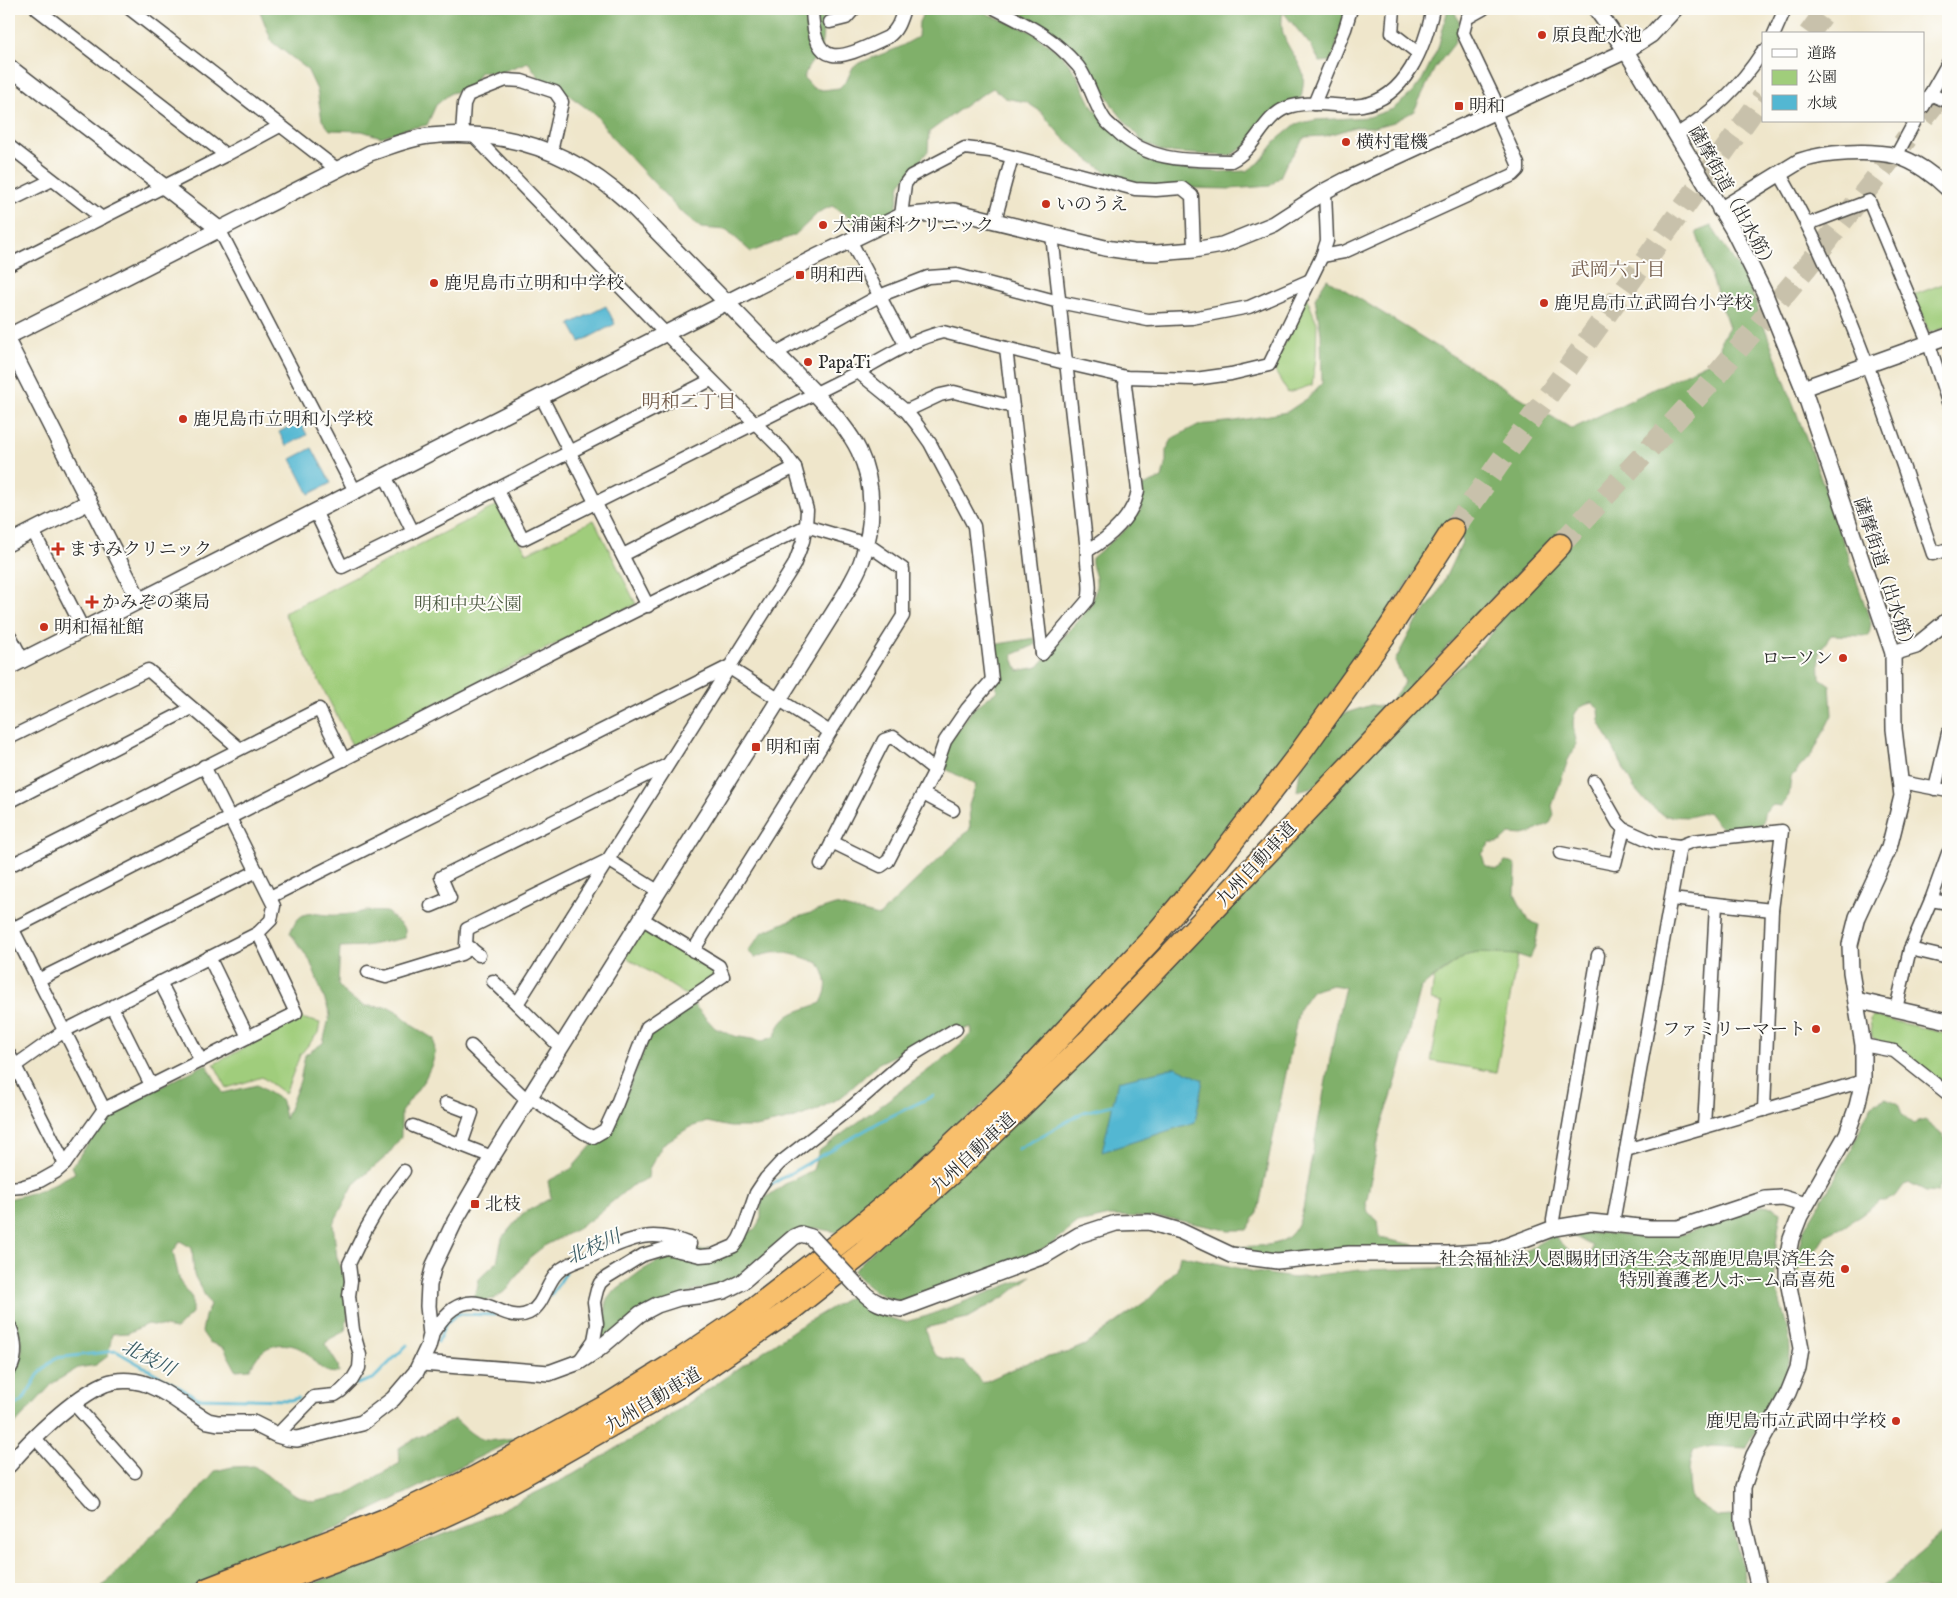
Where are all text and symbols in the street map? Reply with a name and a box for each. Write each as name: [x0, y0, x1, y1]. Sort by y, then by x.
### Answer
place label: 原良配水池: [1552, 25, 1642, 48]
marker: 原良配水池: [1536, 29, 1548, 41]
legend: [1762, 32, 1924, 122]
text: 道路: [1807, 44, 1837, 63]
text: 公園: [1807, 68, 1837, 87]
text: 水域: [1807, 94, 1837, 113]
place label: 明和: [1469, 96, 1505, 119]
marker: 明和: [1453, 100, 1465, 112]
street label: 薩摩街道（出水筋）: [1682, 122, 1781, 275]
place label: 横村電機: [1356, 132, 1428, 155]
marker: 横村電機: [1340, 136, 1352, 148]
place label: いのうえ: [1056, 194, 1128, 217]
marker: いのうえ: [1040, 198, 1052, 210]
place label: 大浦歯科クリニック: [833, 215, 994, 238]
marker: 大浦歯科クリニック: [817, 219, 829, 231]
district label: 武岡六丁目: [1570, 259, 1666, 283]
place label: 明和西: [810, 265, 864, 288]
marker: 明和西: [794, 269, 806, 281]
place label: 鹿児島市立明和中学校: [444, 273, 624, 296]
marker: 鹿児島市立明和中学校: [428, 277, 440, 289]
place label: 鹿児島市立武岡台小学校: [1554, 293, 1752, 316]
marker: 鹿児島市立武岡台小学校: [1538, 297, 1550, 309]
place label: PapaTi: [818, 352, 871, 375]
marker: PapaTi: [802, 356, 814, 368]
district label: 明和二丁目: [641, 391, 737, 415]
place label: 鹿児島市立明和小学校: [193, 409, 373, 432]
marker: 鹿児島市立明和小学校: [177, 413, 189, 425]
street label: 薩摩街道（出水筋）: [1848, 495, 1920, 656]
place label: ますみクリニック: [69, 539, 212, 562]
marker: ますみクリニック: [51, 542, 65, 556]
place label: かみぞの薬局: [102, 592, 210, 615]
park label: 明和中央公園: [414, 594, 522, 617]
marker: かみぞの薬局: [86, 596, 98, 608]
place label: 明和福祉館: [54, 617, 144, 640]
marker: 明和福祉館: [38, 621, 50, 633]
place label: ローソン: [1762, 648, 1833, 671]
marker: ローソン: [1837, 652, 1849, 664]
place label: 明和南: [766, 737, 820, 760]
marker: 明和南: [750, 741, 762, 753]
street label: 九州自動車道: [1212, 818, 1302, 912]
place label: ファミリーマート: [1662, 1019, 1806, 1042]
marker: ファミリーマート: [1810, 1023, 1822, 1035]
street label: 九州自動車道: [927, 1109, 1021, 1199]
place label: 北枝: [485, 1194, 521, 1217]
marker: 北枝: [469, 1198, 481, 1210]
water label: 北枝川: [563, 1224, 627, 1270]
place label: 社会福祉法人恩賜財団済生会支部鹿児島県済生会 特別養護老人ホーム高喜苑: [1439, 1249, 1835, 1293]
marker: 社会福祉法人恩賜財団済生会支部鹿児島県済生会 特別養護老人ホーム高喜苑: [1839, 1263, 1851, 1275]
water label: 北枝川: [117, 1335, 181, 1383]
street label: 九州自動車道: [602, 1364, 706, 1439]
place label: 鹿児島市立武岡中学校: [1706, 1411, 1886, 1434]
marker: 鹿児島市立武岡中学校: [1890, 1415, 1902, 1427]

